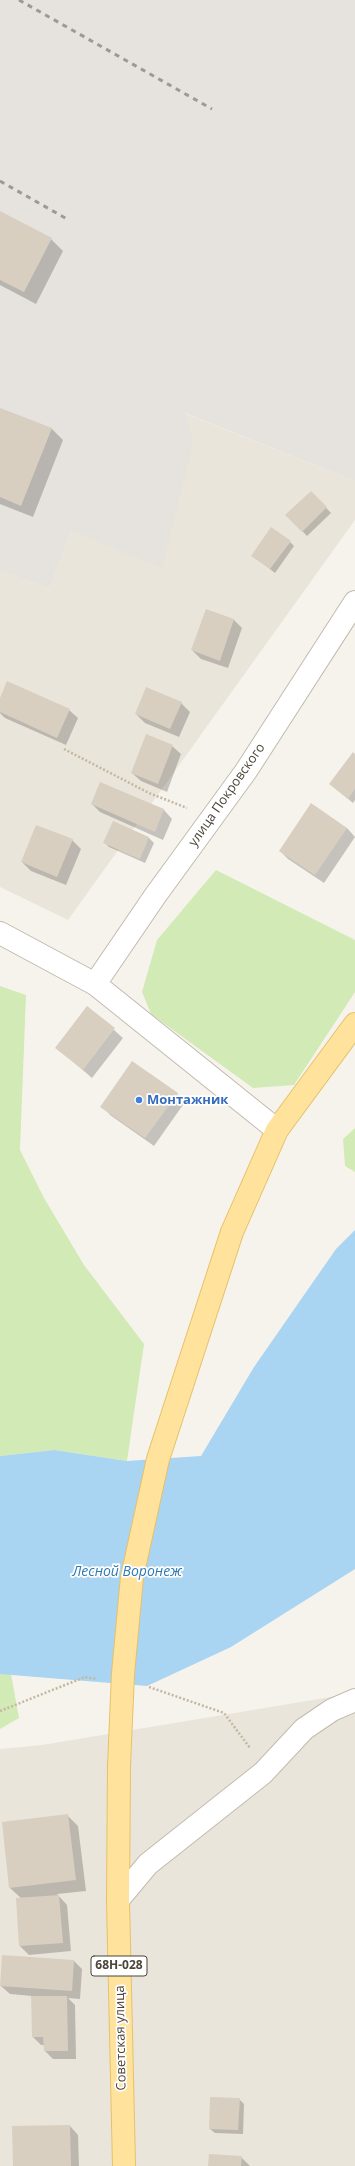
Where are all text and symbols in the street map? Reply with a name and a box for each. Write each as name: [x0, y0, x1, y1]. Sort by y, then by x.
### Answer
street label: улица Покровского: [186, 740, 268, 850]
place label: Монтажник: [147, 1092, 228, 1108]
marker: Монтажник: [134, 1095, 144, 1105]
water label: Лесной Воронеж: [72, 1564, 182, 1580]
road number: 68Н-028: [91, 1956, 147, 1976]
street label: Советская улица: [112, 1985, 130, 2091]

